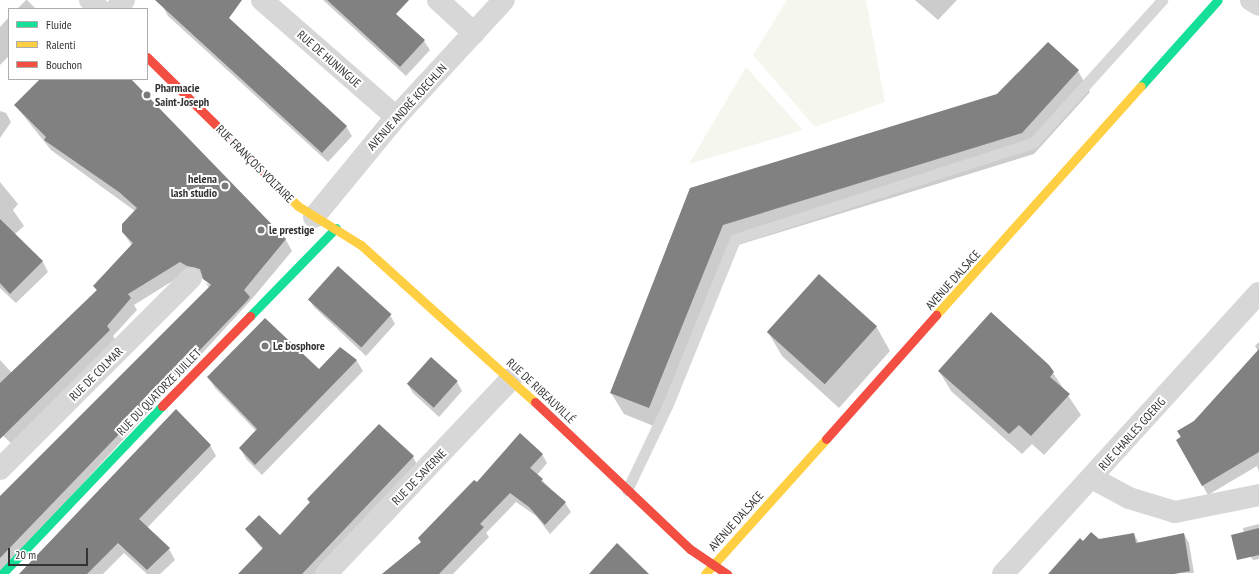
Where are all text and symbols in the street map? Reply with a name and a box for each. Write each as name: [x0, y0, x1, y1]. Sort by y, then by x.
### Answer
legend: [8, 8, 148, 80]
text: Fluide: [46, 17, 72, 32]
street label: RUE DE HUNINGUE: [294, 28, 364, 90]
text: Ralenti: [46, 37, 75, 52]
text: Bouchon: [46, 57, 82, 72]
street label: AVENUE ANDRÉ KOECHLIN: [364, 61, 450, 153]
place label: Pharmacie Saint-Joseph: [155, 81, 209, 109]
marker: Pharmacie Saint-Joseph: [142, 90, 152, 100]
street label: RUE FRANÇOIS VOLTAIRE: [213, 122, 297, 206]
place label: helena lash studio: [171, 172, 217, 200]
marker: helena lash studio: [220, 181, 230, 191]
place label: le prestige: [269, 223, 314, 237]
marker: le prestige: [256, 225, 266, 235]
street label: AVENUE D'ALSACE: [923, 247, 983, 313]
place label: Le bosphore: [273, 339, 325, 353]
marker: Le bosphore: [260, 341, 270, 351]
street label: RUE DE COLMAR: [66, 344, 126, 404]
street label: RUE DU QUATORZE JUILLET: [114, 346, 204, 438]
street label: RUE DE RIBEAUVILLÉ: [504, 356, 578, 426]
street label: RUE CHARLES GOERIG: [1096, 395, 1168, 473]
street label: RUE DE SAVERNE: [389, 446, 449, 508]
street label: AVENUE D'ALSACE: [706, 488, 766, 554]
scale bar: [10, 540, 90, 566]
text: 20 m: [15, 547, 36, 562]

